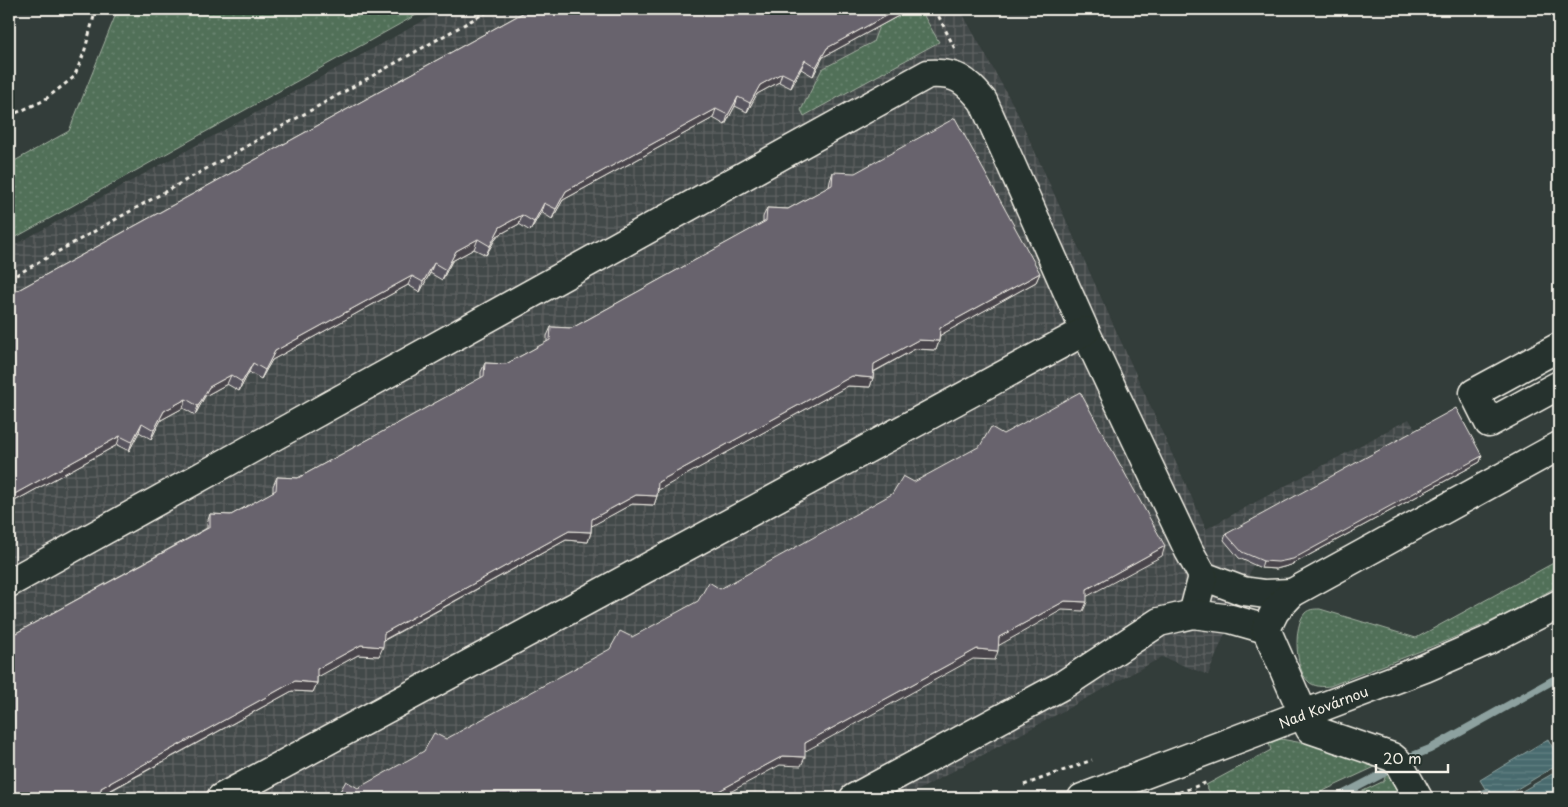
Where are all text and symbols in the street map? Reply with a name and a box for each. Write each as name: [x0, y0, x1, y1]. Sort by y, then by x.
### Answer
street label: Nad Kovárnou: [1275, 680, 1371, 733]
scale bar: [1376, 742, 1448, 774]
text: 20 m: [1383, 746, 1422, 769]

